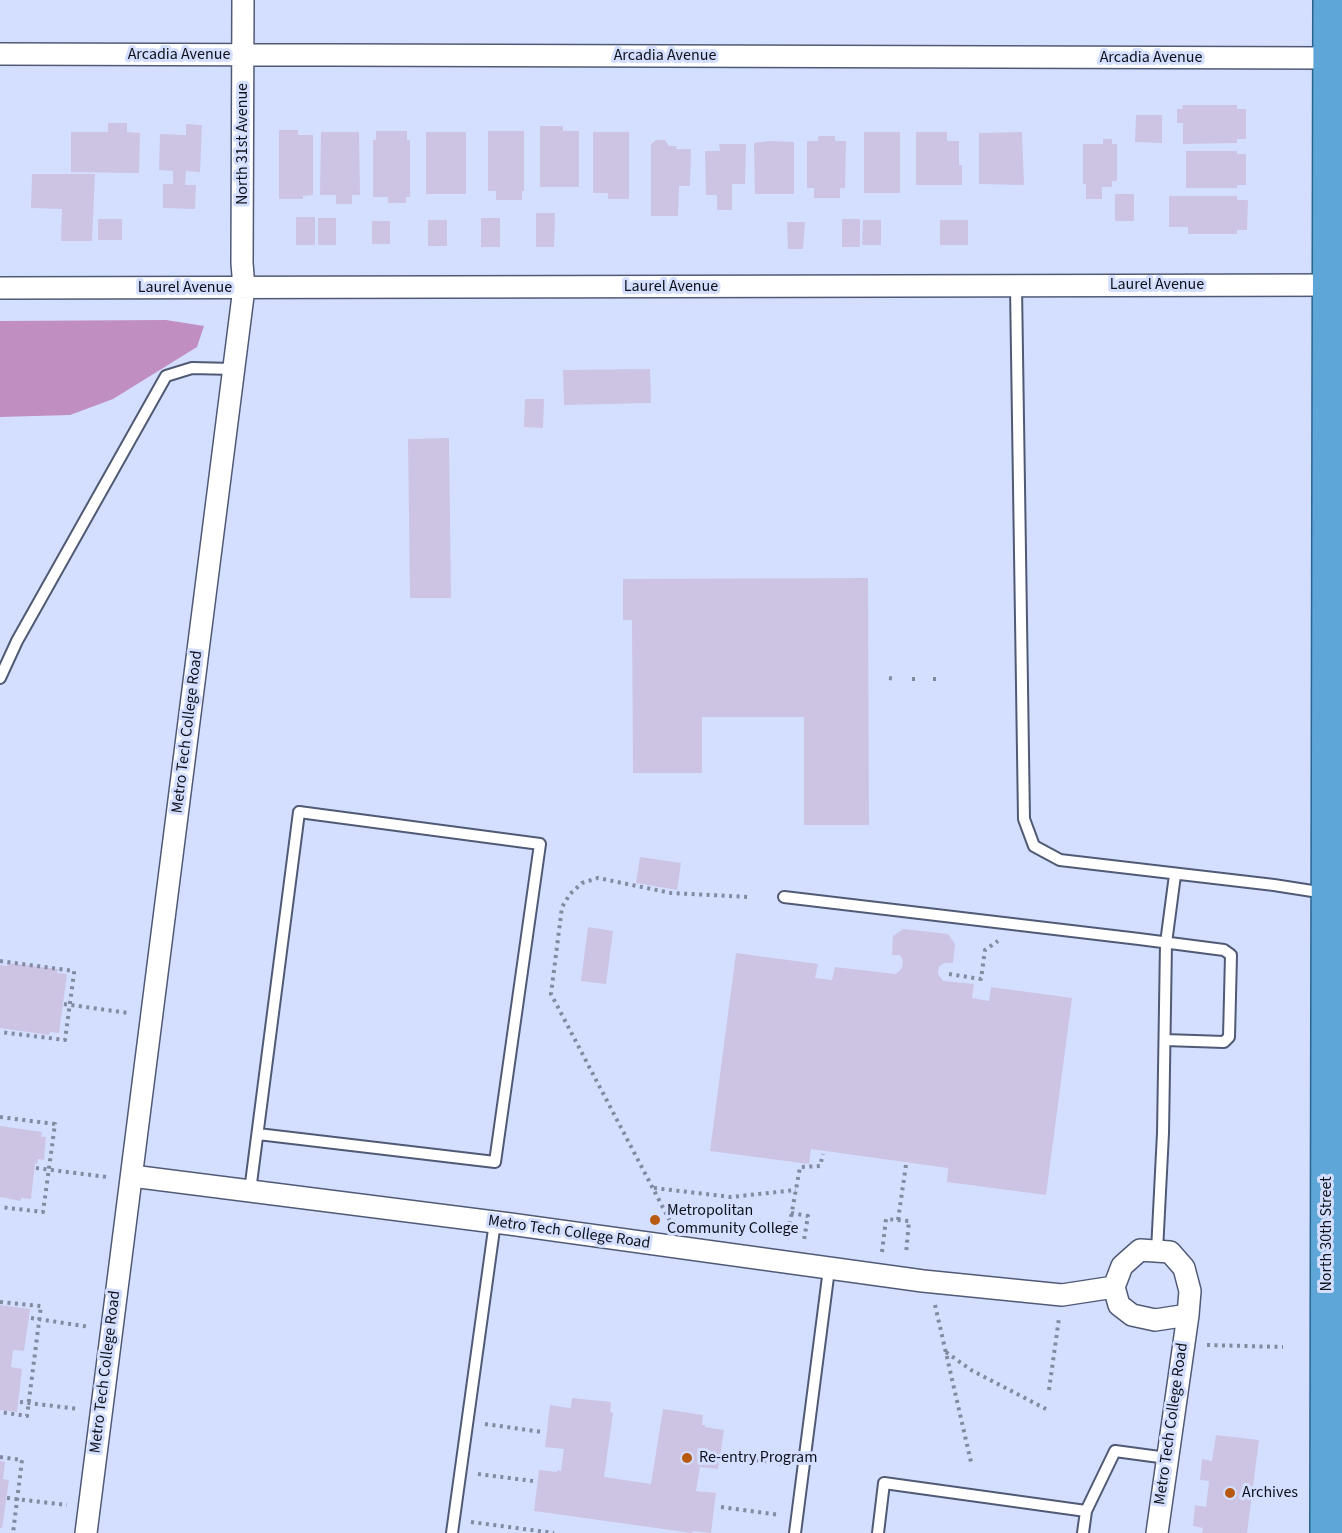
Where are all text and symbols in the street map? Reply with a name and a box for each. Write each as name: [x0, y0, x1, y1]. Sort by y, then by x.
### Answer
street label: Arcadia Avenue: [128, 45, 230, 65]
street label: Arcadia Avenue: [614, 46, 716, 66]
street label: Arcadia Avenue: [1100, 48, 1202, 68]
street label: North 31st Avenue: [233, 83, 253, 205]
street label: Laurel Avenue: [1110, 275, 1204, 295]
street label: Laurel Avenue: [624, 277, 718, 297]
street label: Laurel Avenue: [138, 278, 232, 298]
street label: Metro Tech College Road: [168, 650, 208, 814]
street label: North 30th Street: [1317, 1176, 1337, 1292]
place label: Metropolitan Community College: [667, 1201, 798, 1239]
street label: Metro Tech College Road: [487, 1212, 651, 1254]
marker: Metropolitan Community College: [648, 1213, 662, 1227]
street label: Metro Tech College Road: [86, 1290, 126, 1454]
street label: Metro Tech College Road: [1151, 1342, 1193, 1506]
place label: Re-entry Program: [699, 1448, 817, 1468]
marker: Re-entry Program: [680, 1451, 694, 1465]
place label: Archives: [1242, 1483, 1298, 1503]
marker: Archives: [1223, 1486, 1237, 1500]

